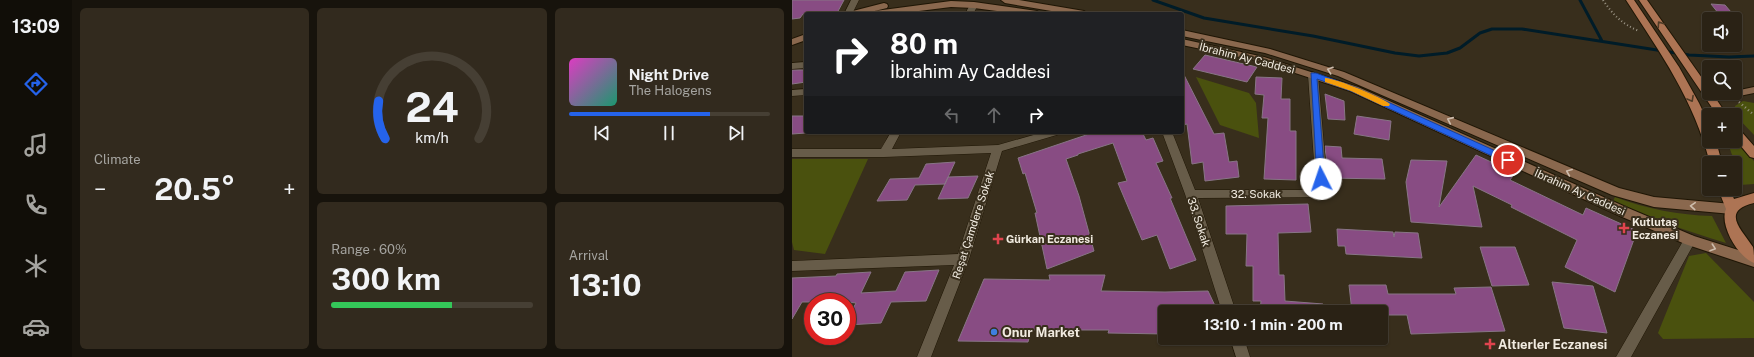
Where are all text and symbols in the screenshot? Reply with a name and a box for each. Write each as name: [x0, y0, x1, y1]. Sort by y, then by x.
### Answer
map controls: [1702, 12, 1742, 196]
button: sound: [1702, 12, 1742, 52]
text: 13:09: [12, 16, 60, 37]
one-way arrow: [1657, 21, 1664, 28]
text: 80 m: [890, 27, 958, 60]
icon: right: [824, 28, 876, 80]
street label: İbrahim Ay Caddesi: [1198, 39, 1296, 76]
button: search: [1702, 60, 1742, 100]
text: İbrahim Ay Caddesi: [890, 61, 1050, 82]
text: Night Drive: [629, 66, 709, 83]
one-way arrow: [1326, 66, 1333, 75]
icon: directions: [22, 70, 50, 98]
text: 24: [405, 82, 459, 131]
text: The Halogens: [629, 83, 712, 98]
one-way arrow: [1686, 95, 1694, 102]
icon: left: [941, 104, 963, 126]
icon: ahead: [983, 104, 1005, 126]
icon: right: [1025, 104, 1047, 126]
button: +: [1702, 108, 1742, 148]
one-way arrow: [1446, 117, 1454, 125]
icon: previous: [591, 122, 613, 144]
icon: pause: [658, 122, 680, 144]
icon: next: [725, 122, 747, 144]
text: km/h: [415, 128, 449, 145]
icon: music: [22, 131, 50, 159]
pin: [1491, 143, 1525, 177]
icon: arrive: [1497, 149, 1519, 171]
text: Climate: [94, 152, 141, 167]
button: −: [1702, 156, 1742, 196]
position arrow: [1300, 158, 1342, 200]
street label: İbrahim Ay Caddesi: [1533, 166, 1628, 217]
one-way arrow: [1565, 169, 1573, 177]
street label: Reşat Çamdere Sokak: [950, 170, 997, 281]
text: 20.5°: [154, 171, 235, 207]
text: −: [94, 176, 106, 202]
text: +: [283, 176, 295, 202]
street label: 32. Sokak: [1231, 188, 1281, 200]
icon: phone: [22, 191, 50, 219]
street label: 33. Sokak: [1185, 196, 1213, 248]
one-way arrow: [1690, 202, 1696, 211]
place label: Kutlutaş Eczanesi: [1632, 216, 1678, 241]
marker: Kutlutaş Eczanesi: [1619, 223, 1629, 233]
place label: Gürkan Eczanesi: [1006, 233, 1093, 245]
marker: Gürkan Eczanesi: [993, 234, 1003, 244]
text: Range · 60%: [331, 242, 407, 257]
one-way arrow: [1709, 243, 1716, 251]
text: Arrival: [569, 248, 609, 263]
icon: climate: [22, 252, 50, 280]
text: 300 km: [331, 261, 441, 297]
text: 13:10: [569, 267, 642, 303]
speed limit sign: 30: [804, 293, 856, 345]
icon: car: [22, 313, 50, 341]
text: 13:10 · 1 min · 200 m: [1203, 316, 1343, 333]
place label: Onur Market: [1002, 325, 1080, 340]
marker: Onur Market: [989, 327, 999, 337]
place label: Altıerler Eczanesi: [1498, 337, 1607, 352]
marker: Altıerler Eczanesi: [1485, 339, 1495, 349]

